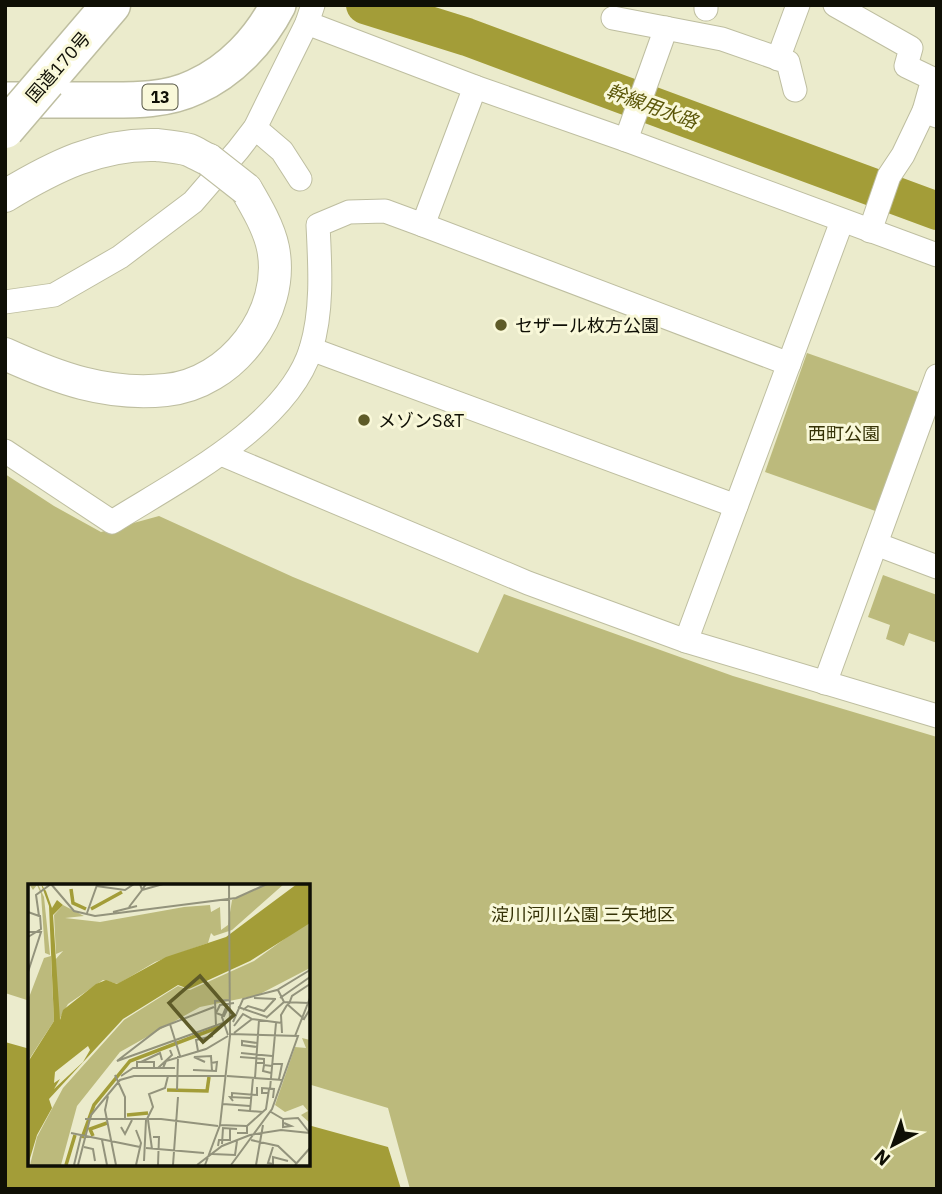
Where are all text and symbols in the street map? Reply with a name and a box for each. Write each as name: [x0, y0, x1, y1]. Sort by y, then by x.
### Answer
street label: 国道170号: [21, 27, 95, 107]
water label: 幹線用水路: [603, 78, 703, 134]
road number: 13: [142, 85, 178, 110]
place label: セザール枚方公園: [515, 314, 659, 337]
marker: セザール枚方公園: [493, 317, 509, 333]
place label: メゾンS&T: [378, 409, 464, 432]
marker: メゾンS&T: [356, 412, 372, 428]
park label: 西町公園: [808, 422, 880, 445]
inset map: [28, 884, 310, 1166]
park label: 淀川河川公園 三矢地区: [491, 903, 675, 926]
north arrow: [858, 1110, 928, 1180]
text: N: [869, 1144, 895, 1171]

